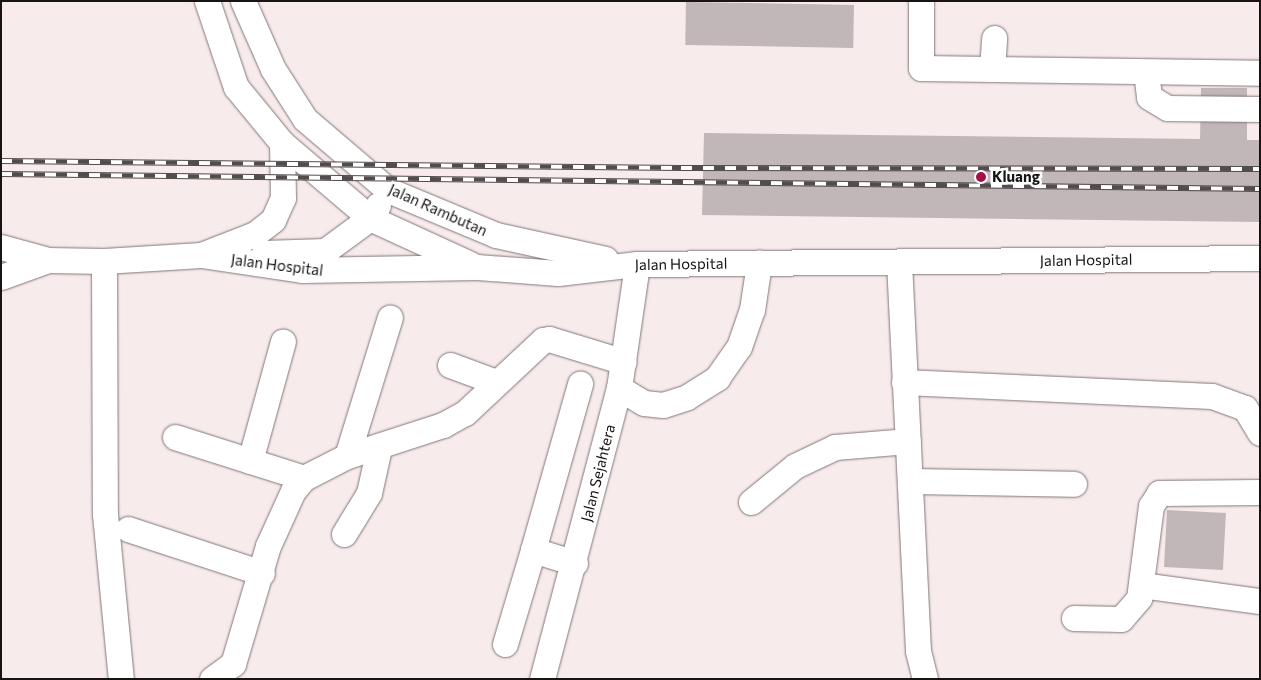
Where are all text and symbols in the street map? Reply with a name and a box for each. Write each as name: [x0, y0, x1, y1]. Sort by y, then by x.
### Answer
place label: Kluang: [992, 168, 1040, 186]
marker: Kluang: [974, 170, 988, 184]
street label: Jalan Rambutan: [386, 180, 490, 240]
street label: Jalan Hospital: [230, 250, 324, 280]
street label: Jalan Hospital: [1039, 250, 1133, 270]
street label: Jalan Hospital: [634, 254, 728, 274]
street label: Jalan Sejahtera: [577, 422, 619, 524]

